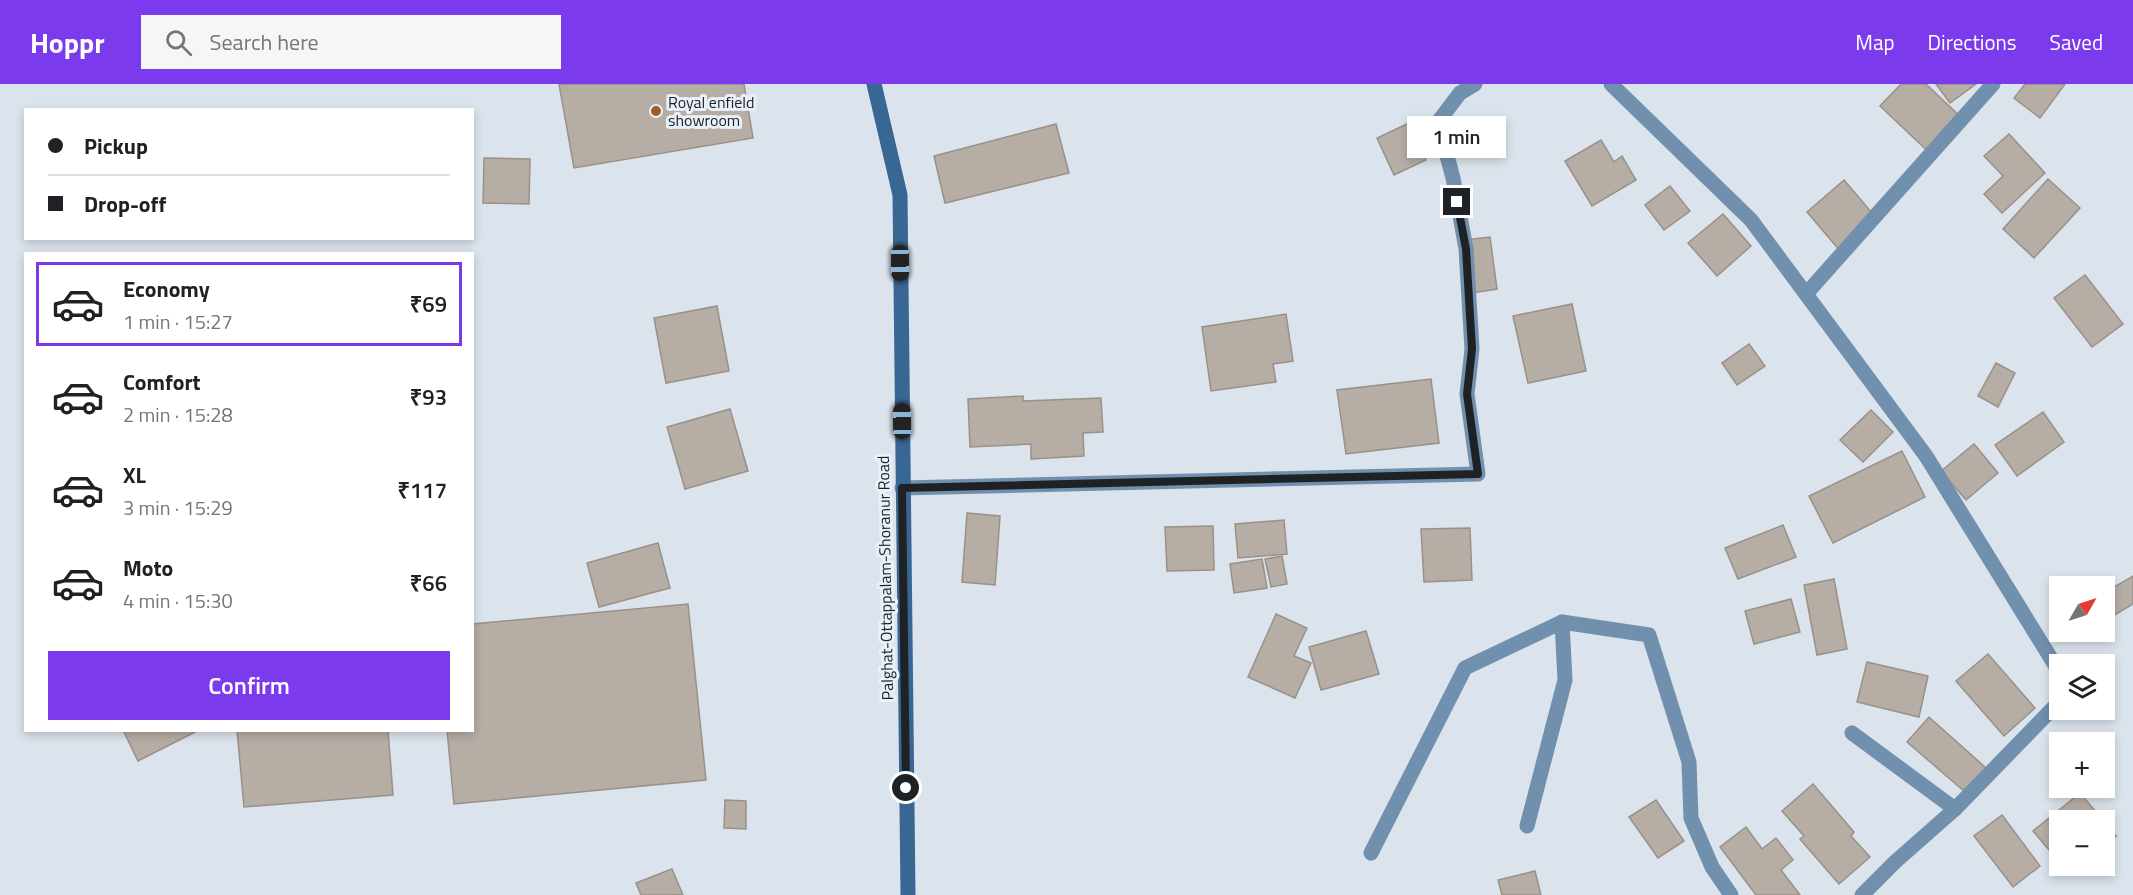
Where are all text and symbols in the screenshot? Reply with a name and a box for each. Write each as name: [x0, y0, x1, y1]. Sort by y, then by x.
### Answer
search box: [141, 15, 561, 69]
text: Hoppr: [30, 21, 105, 64]
text: Search here: [210, 25, 319, 59]
icon: search: [162, 26, 195, 59]
text: Map: [1855, 26, 1895, 58]
text: Directions: [1928, 26, 2017, 58]
text: Saved: [2050, 26, 2103, 58]
place label: Royal enfield showroom: [668, 90, 755, 132]
marker: Royal enfield showroom: [649, 104, 663, 118]
callout: 1 min: [1408, 115, 1506, 157]
text: 1 min: [1432, 121, 1481, 152]
text: Pickup: [84, 129, 148, 163]
text: Drop-off: [84, 187, 166, 221]
route end: [1443, 188, 1470, 215]
car: [891, 245, 909, 281]
text: Economy: [123, 272, 210, 306]
icon: car: [51, 277, 105, 331]
text: ₹69: [410, 287, 447, 321]
text: 1 min · 15:27: [123, 306, 233, 337]
text: Comfort: [123, 365, 201, 399]
icon: car: [51, 370, 105, 424]
text: ₹93: [410, 380, 447, 414]
text: 2 min · 15:28: [123, 399, 233, 430]
car: [893, 403, 911, 439]
street label: Palghat-Ottappalam-Shoranur Road: [871, 456, 899, 700]
text: XL: [123, 458, 146, 492]
icon: car: [51, 463, 105, 517]
text: ₹117: [397, 473, 447, 507]
text: 3 min · 15:29: [123, 492, 233, 523]
text: Moto: [123, 551, 173, 585]
icon: car: [51, 556, 105, 610]
text: ₹66: [410, 566, 447, 600]
north arrow: [2049, 576, 2115, 642]
map controls: [2049, 576, 2115, 876]
text: 4 min · 15:30: [123, 585, 233, 616]
button: Confirm: [48, 651, 450, 720]
button: layers: [2049, 654, 2115, 720]
button: +: [2049, 732, 2115, 798]
route start: [892, 774, 919, 801]
button: −: [2049, 810, 2115, 876]

